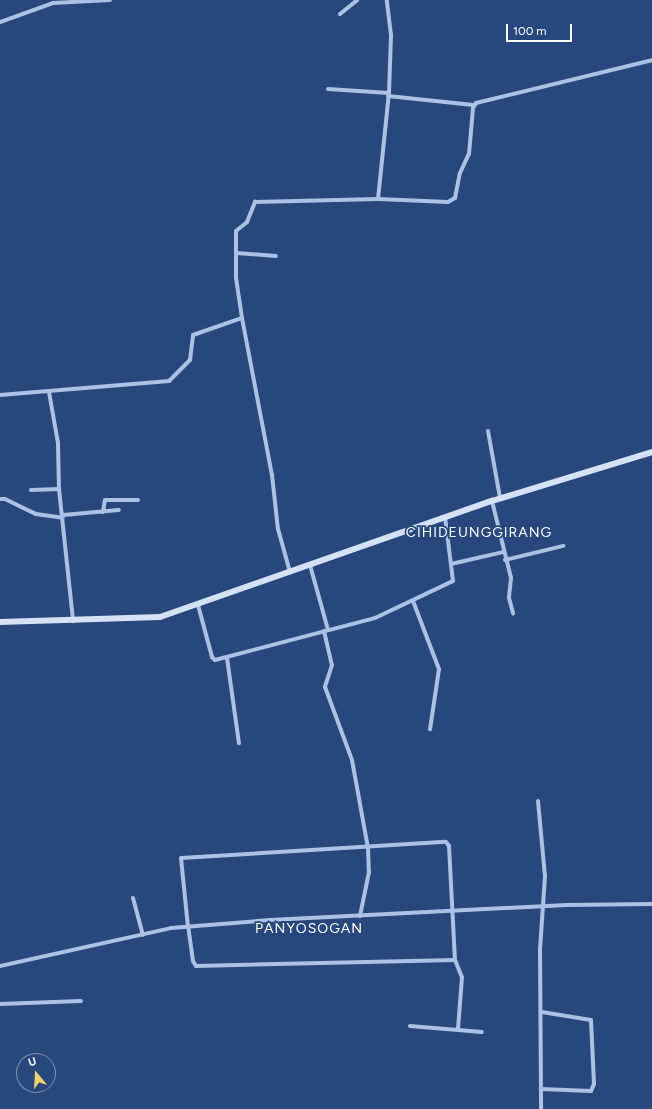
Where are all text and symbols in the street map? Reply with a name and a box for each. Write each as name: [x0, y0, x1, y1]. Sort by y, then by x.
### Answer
scale bar: [508, 16, 574, 42]
text: 100 m: [513, 24, 547, 38]
district label: CIHIDEUNGGIRANG: [406, 525, 552, 541]
district label: PANYOSOGAN: [255, 921, 363, 937]
north arrow: [16, 1053, 56, 1093]
text: U: [27, 1055, 38, 1069]

